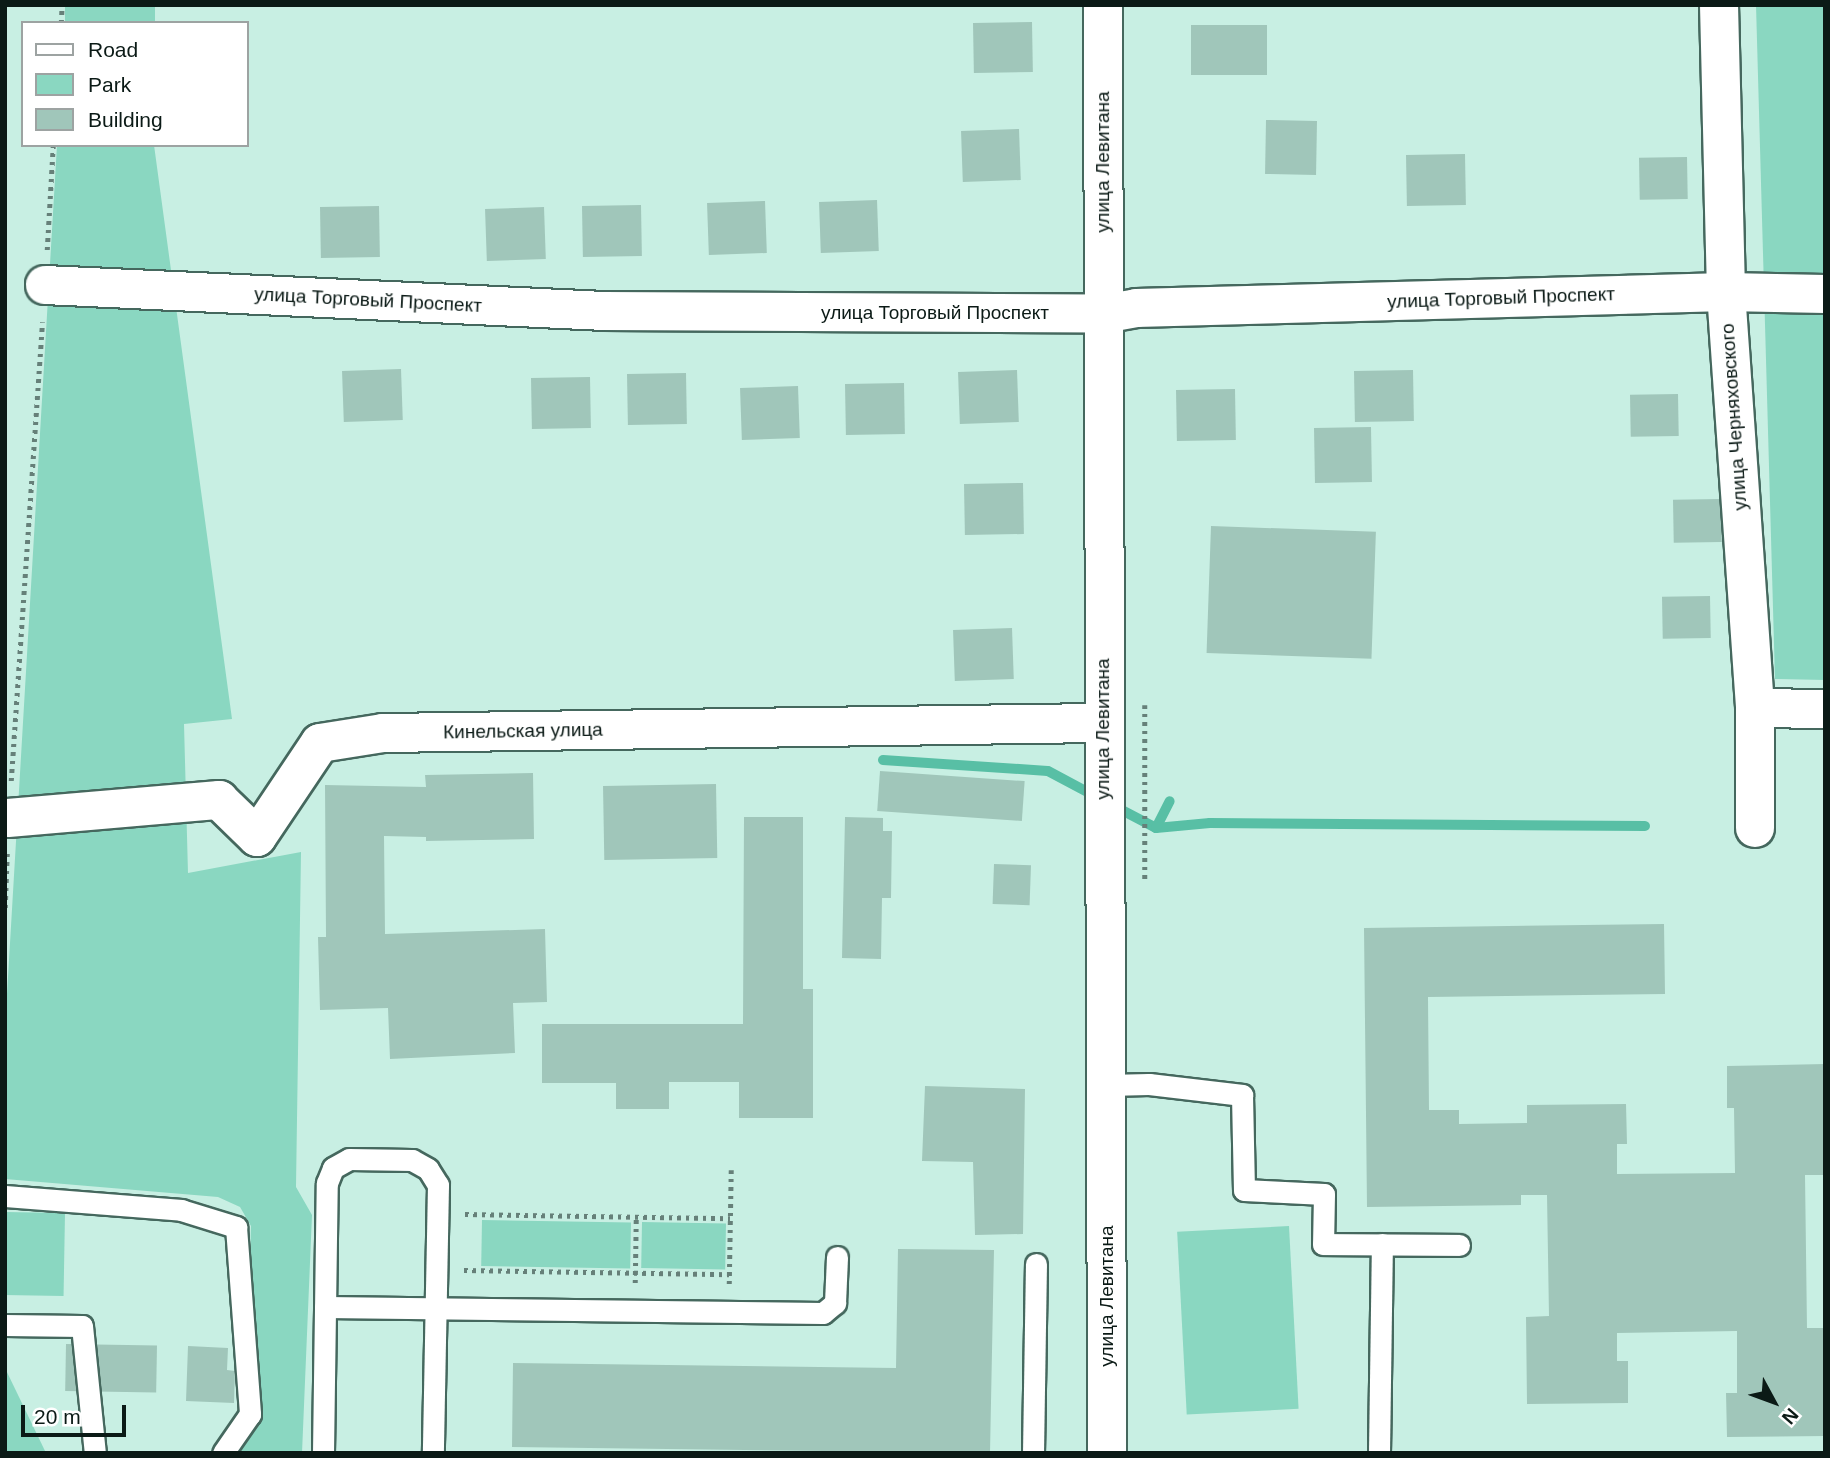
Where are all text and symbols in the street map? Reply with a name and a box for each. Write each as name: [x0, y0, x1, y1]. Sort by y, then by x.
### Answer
legend: [21, 21, 248, 147]
text: Road: [88, 38, 138, 61]
text: Park: [88, 73, 131, 96]
street label: улица Левитана: [1092, 91, 1114, 233]
text: Building: [88, 108, 163, 131]
street label: улица Торговый Проспект: [254, 283, 482, 317]
street label: улица Торговый Проспект: [1387, 283, 1615, 313]
street label: улица Торговый Проспект: [821, 302, 1049, 324]
street label: улица Черняховского: [1716, 323, 1752, 511]
street label: улица Левитана: [1092, 658, 1114, 800]
street label: Кинельская улица: [443, 718, 603, 744]
street label: улица Левитана: [1096, 1225, 1118, 1367]
north arrow: [1739, 1367, 1809, 1437]
scale bar: [24, 1392, 130, 1436]
text: N: [1778, 1404, 1803, 1428]
text: 20 m: [34, 1405, 81, 1428]

